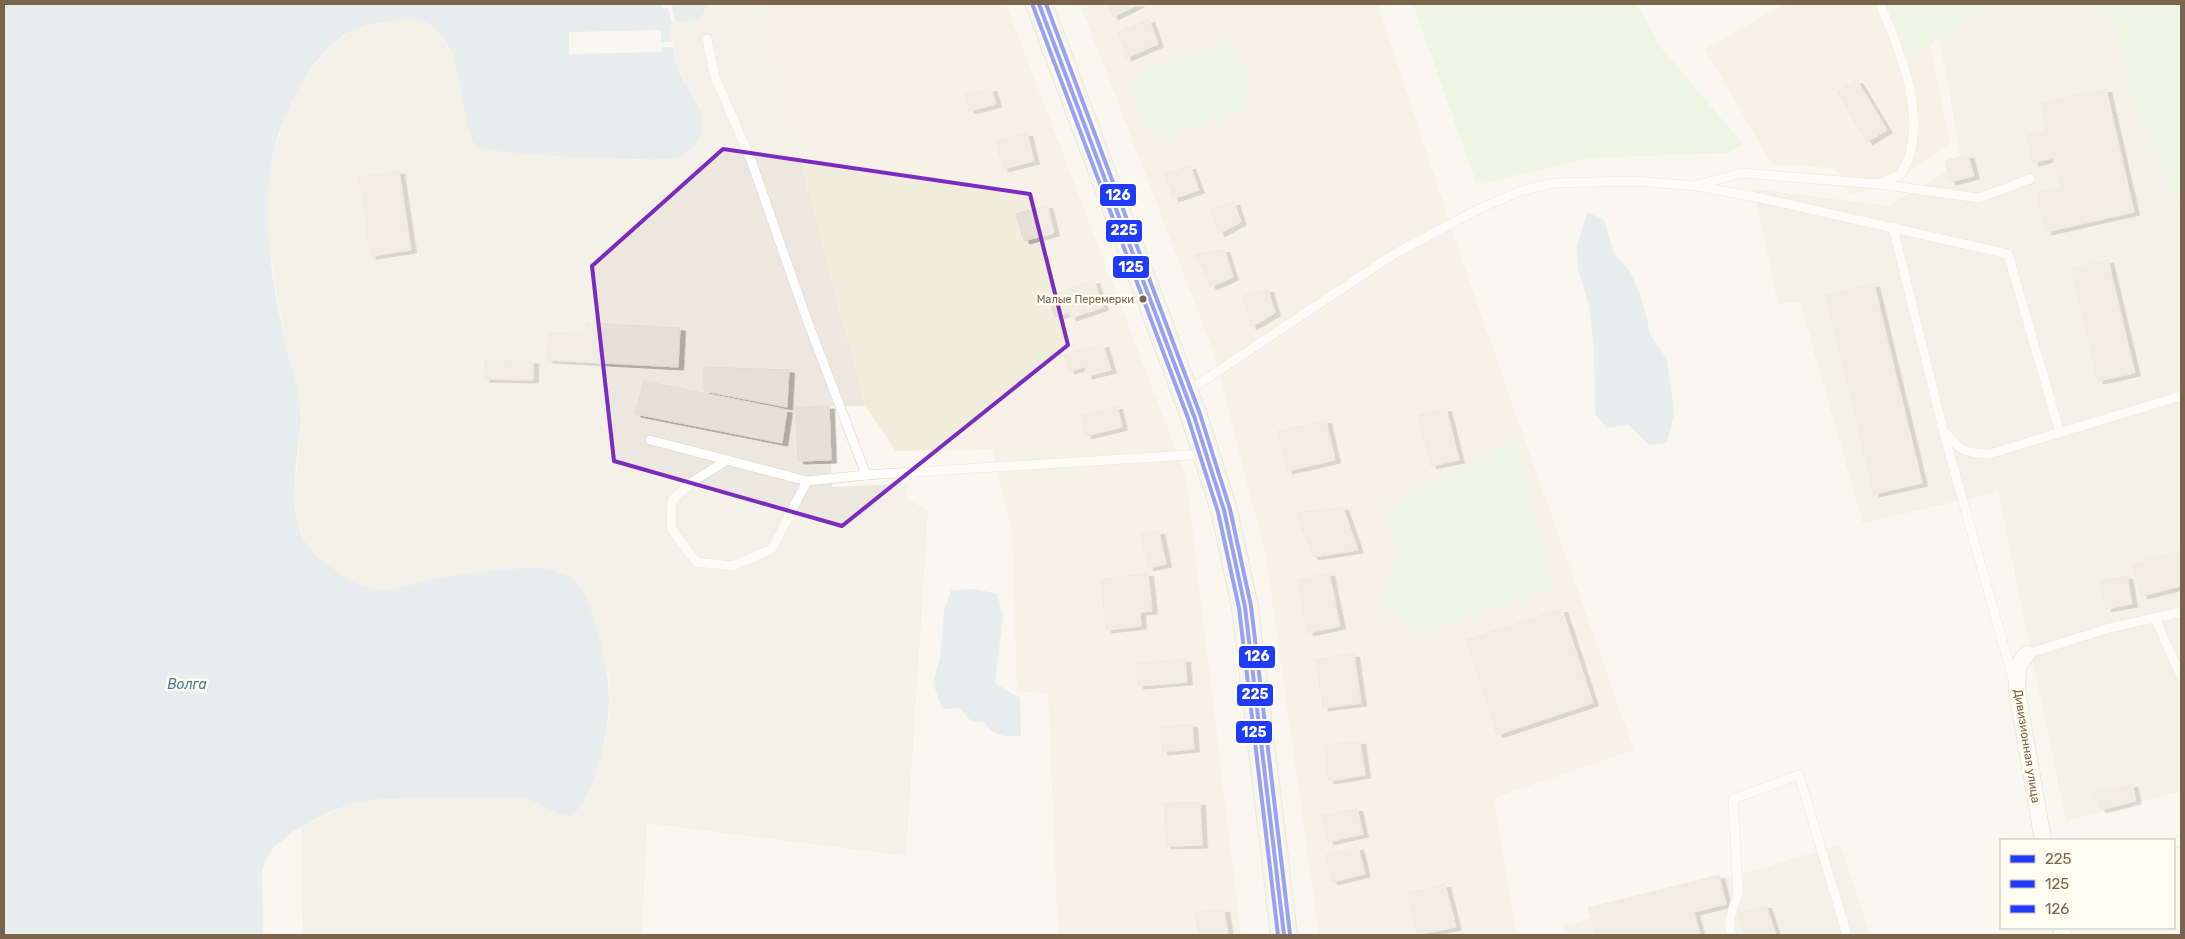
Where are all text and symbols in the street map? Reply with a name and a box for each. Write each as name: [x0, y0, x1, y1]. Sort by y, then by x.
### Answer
line badge: 126: [1099, 183, 1137, 207]
text: 126: [1105, 187, 1131, 204]
line badge: 225: [1105, 219, 1143, 243]
text: 225: [1110, 222, 1138, 239]
line badge: 125: [1112, 255, 1150, 279]
text: 125: [1118, 259, 1144, 276]
place label: Малые Перемерки: [1037, 293, 1134, 306]
marker: Малые Перемерки: [1138, 294, 1148, 304]
line badge: 126: [1238, 645, 1276, 669]
text: 126: [1244, 648, 1270, 665]
water label: Волга: [167, 676, 207, 693]
line badge: 225: [1236, 683, 1274, 707]
text: 225: [1241, 686, 1269, 703]
street label: Дивизионная улица: [2011, 688, 2043, 804]
line badge: 125: [1235, 720, 1273, 744]
text: 125: [1241, 724, 1267, 741]
legend: [2000, 839, 2175, 929]
text: 225: [2045, 850, 2072, 868]
text: 125: [2045, 875, 2069, 893]
text: 126: [2045, 900, 2069, 918]

